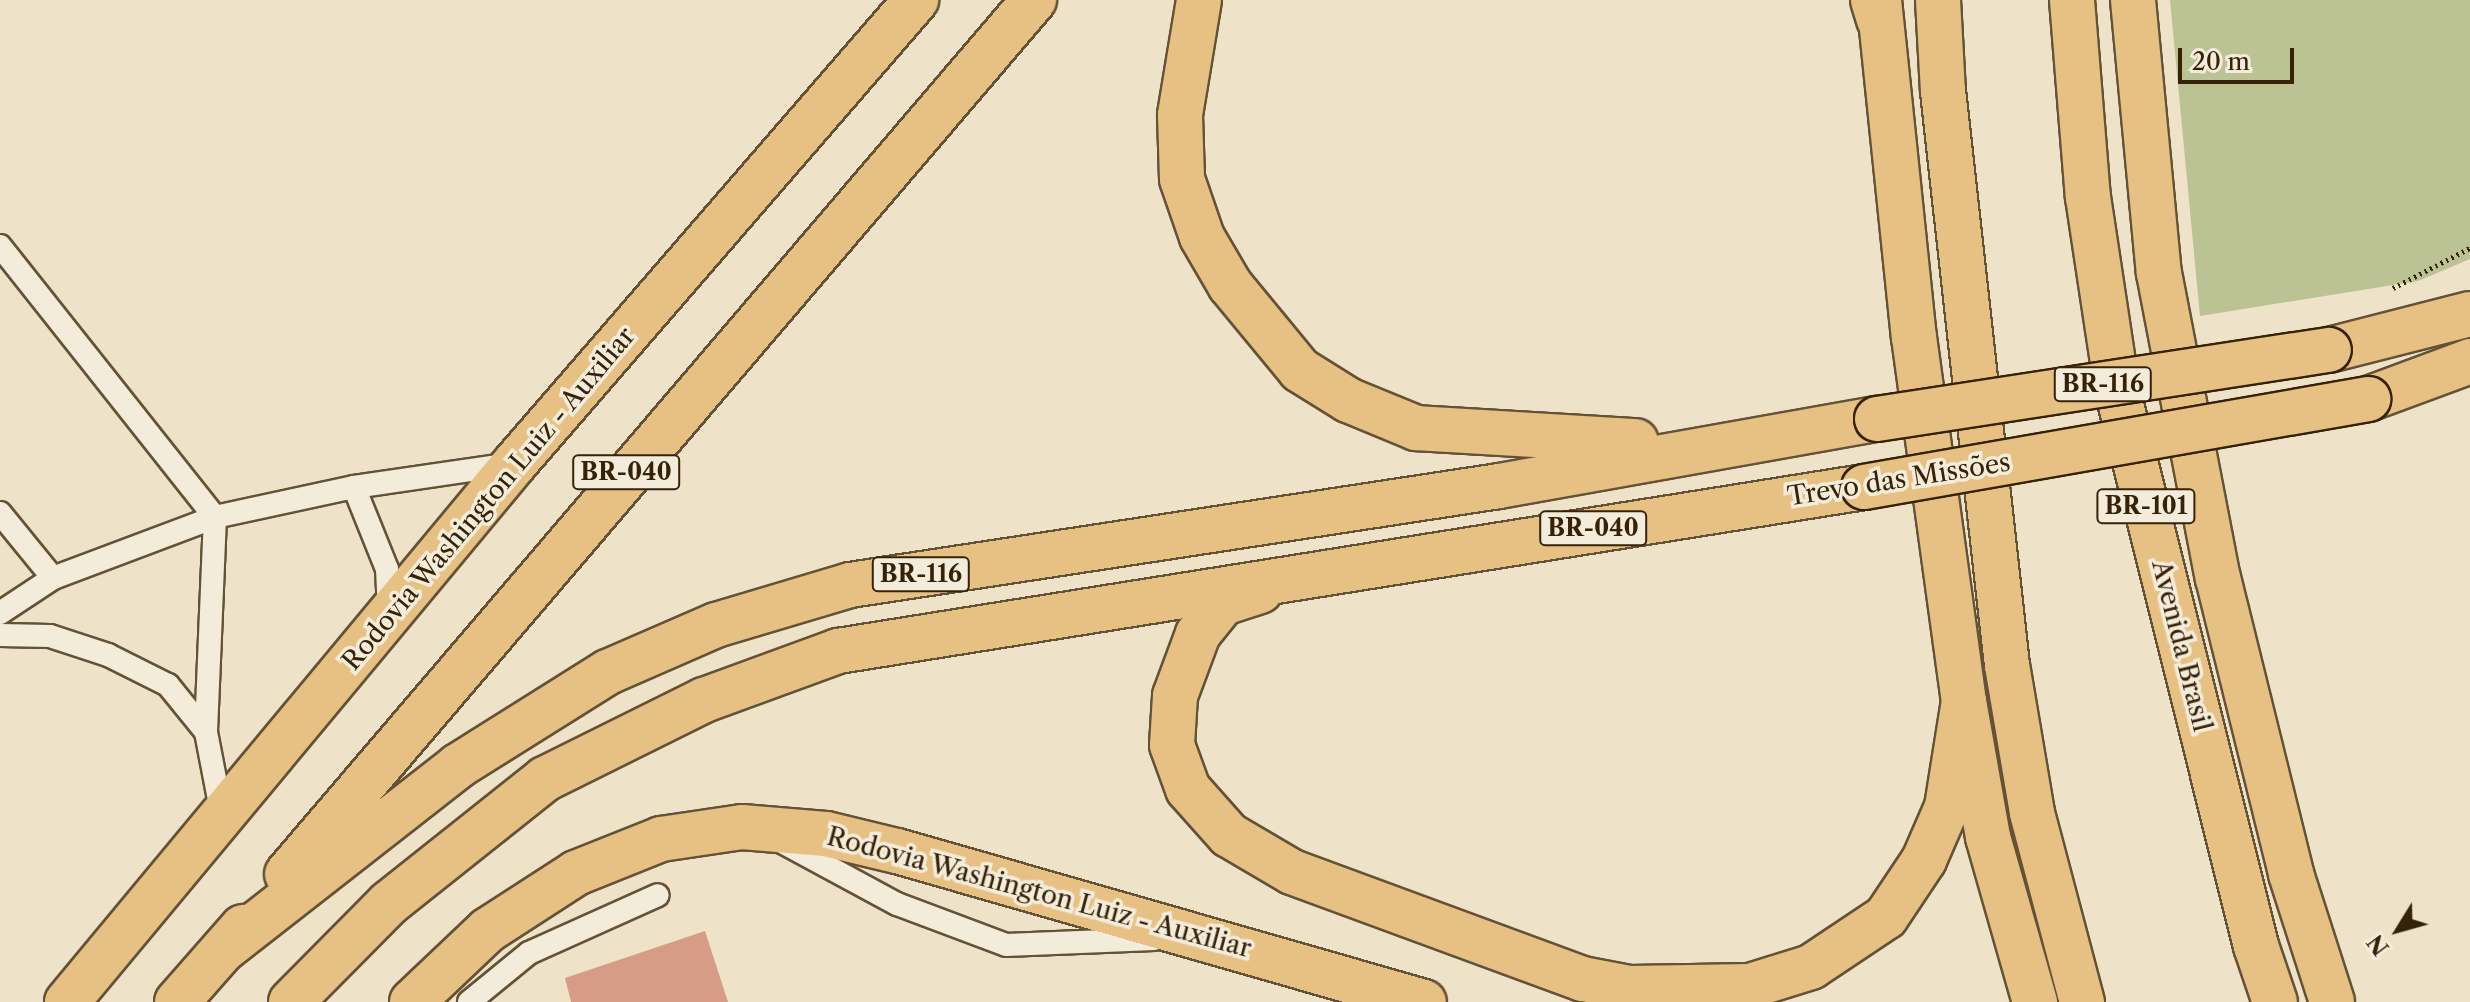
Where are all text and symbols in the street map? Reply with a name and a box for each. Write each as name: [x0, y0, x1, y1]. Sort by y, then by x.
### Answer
scale bar: [2182, 32, 2298, 82]
text: 20 m: [2192, 47, 2250, 76]
street label: Rodovia Washington Luiz - Auxiliar: [335, 320, 643, 678]
road number: BR-116: [2053, 364, 2153, 404]
street label: Trevo das Missões: [1785, 447, 2013, 513]
road number: BR-040: [572, 452, 680, 492]
road number: BR-101: [2096, 486, 2196, 526]
road number: BR-040: [1539, 508, 1647, 548]
road number: BR-116: [871, 554, 971, 594]
street label: Avenida Brasil: [2145, 557, 2217, 735]
street label: Rodovia Washington Luiz - Auxiliar: [822, 821, 1256, 965]
north arrow: [2358, 890, 2438, 970]
text: N: [2362, 929, 2395, 961]

